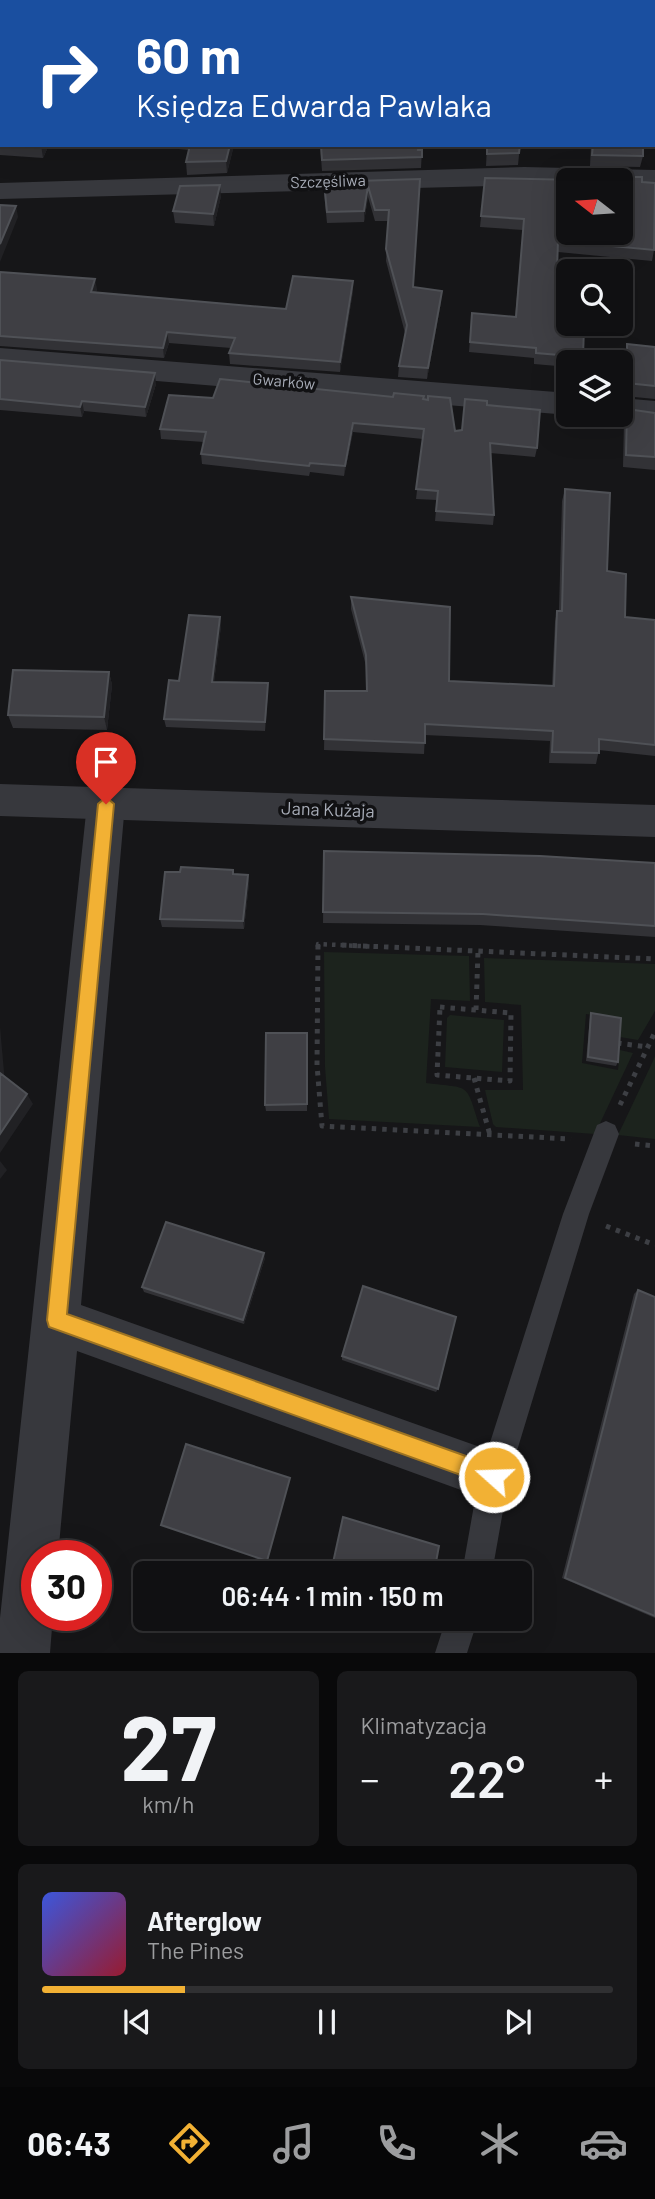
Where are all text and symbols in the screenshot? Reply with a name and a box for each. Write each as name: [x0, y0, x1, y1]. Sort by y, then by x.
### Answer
text: 60 m: [136, 25, 241, 84]
icon: right: [21, 28, 112, 119]
text: Księdza Edwarda Pawlaka: [136, 85, 492, 123]
north arrow: [556, 168, 634, 245]
map controls: [556, 168, 633, 427]
street label: Szczęśliwa: [290, 170, 366, 191]
button: search: [556, 259, 633, 336]
button: layers: [556, 350, 633, 427]
street label: Gwarków: [252, 368, 317, 393]
pin: [76, 732, 136, 804]
icon: arrive: [87, 743, 125, 781]
street label: Jana Kużaja: [281, 796, 375, 822]
position arrow: [457, 1440, 531, 1514]
speed limit sign: 30: [21, 1540, 112, 1631]
text: 06:44 · 1 min · 150 m: [222, 1580, 443, 1611]
text: 27: [120, 1690, 216, 1799]
text: Klimatyzacja: [361, 1711, 487, 1739]
text: 22°: [448, 1746, 525, 1808]
text: −: [361, 1755, 380, 1801]
text: +: [594, 1755, 613, 1801]
text: km/h: [142, 1790, 194, 1818]
text: Afterglow: [147, 1905, 262, 1936]
text: The Pines: [147, 1936, 244, 1964]
icon: previous: [118, 2003, 156, 2041]
icon: pause: [308, 2003, 346, 2041]
icon: next: [499, 2003, 537, 2041]
icon: directions: [165, 2119, 214, 2168]
icon: music: [269, 2119, 318, 2168]
icon: phone: [372, 2119, 421, 2168]
icon: climate: [475, 2119, 524, 2168]
icon: car: [579, 2119, 628, 2168]
text: 06:43: [27, 2124, 111, 2162]

